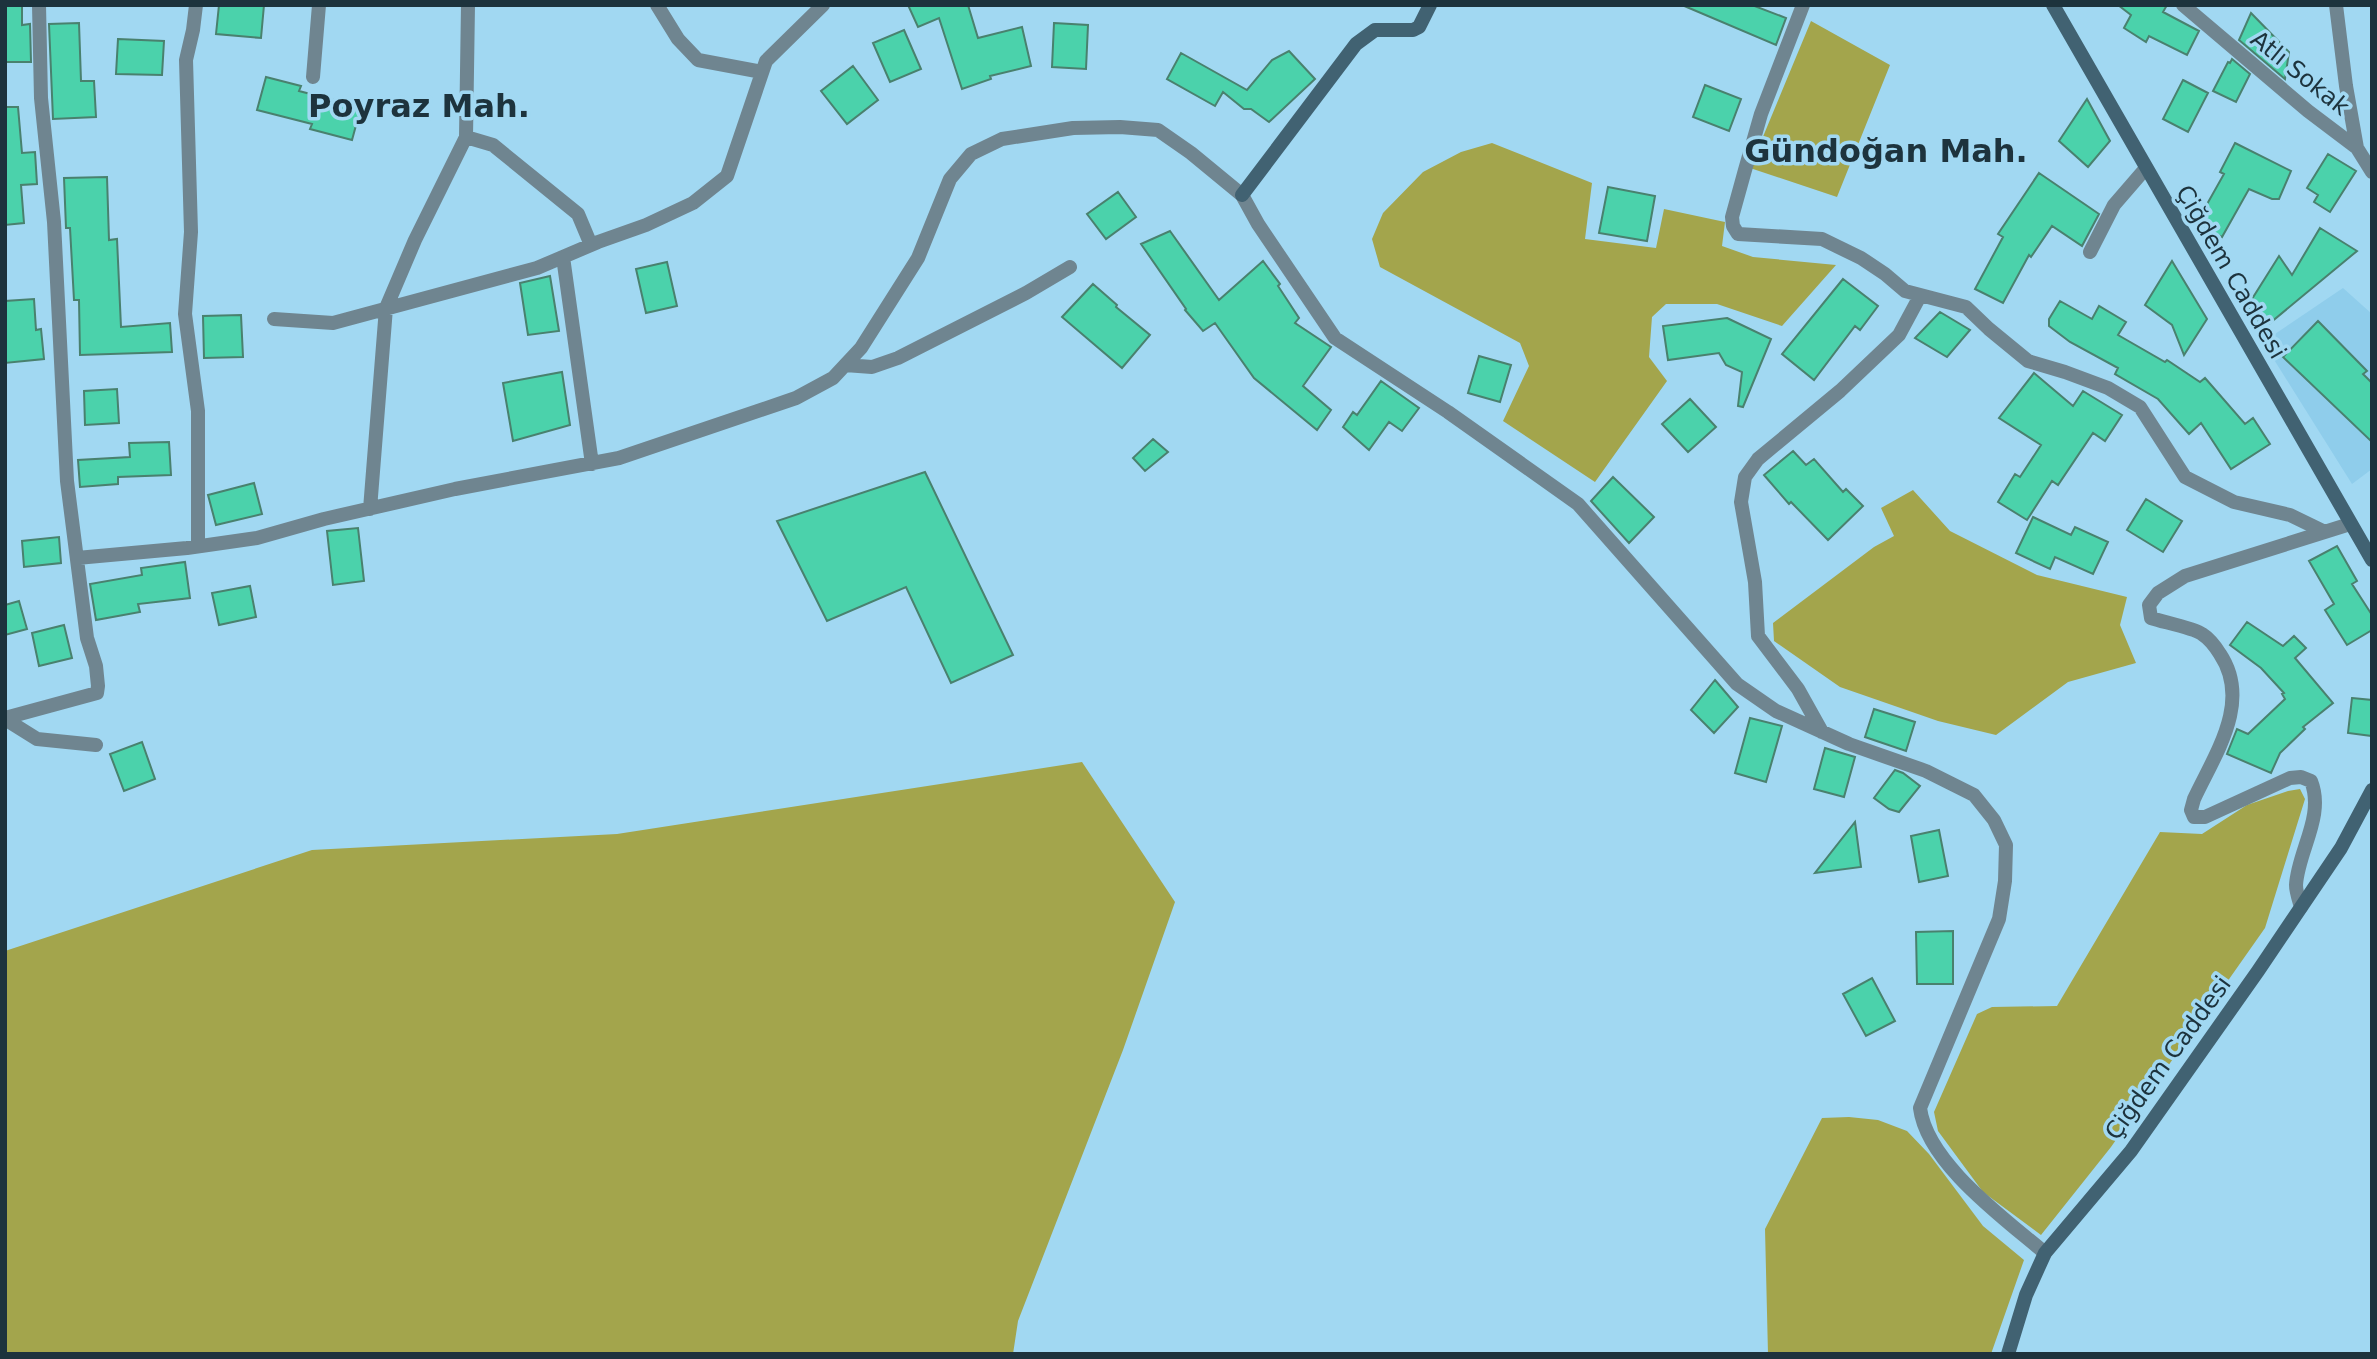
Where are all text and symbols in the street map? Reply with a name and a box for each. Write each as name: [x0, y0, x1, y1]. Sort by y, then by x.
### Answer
street label: Atlı Sokak: [2245, 25, 2355, 121]
district label: Poyraz Mah.: [308, 87, 530, 125]
district label: Gündoğan Mah.: [1744, 132, 2028, 170]
street label: Çiğdem Caddesi: [2170, 180, 2292, 364]
street label: Çiğdem Caddesi: [2099, 971, 2237, 1145]

